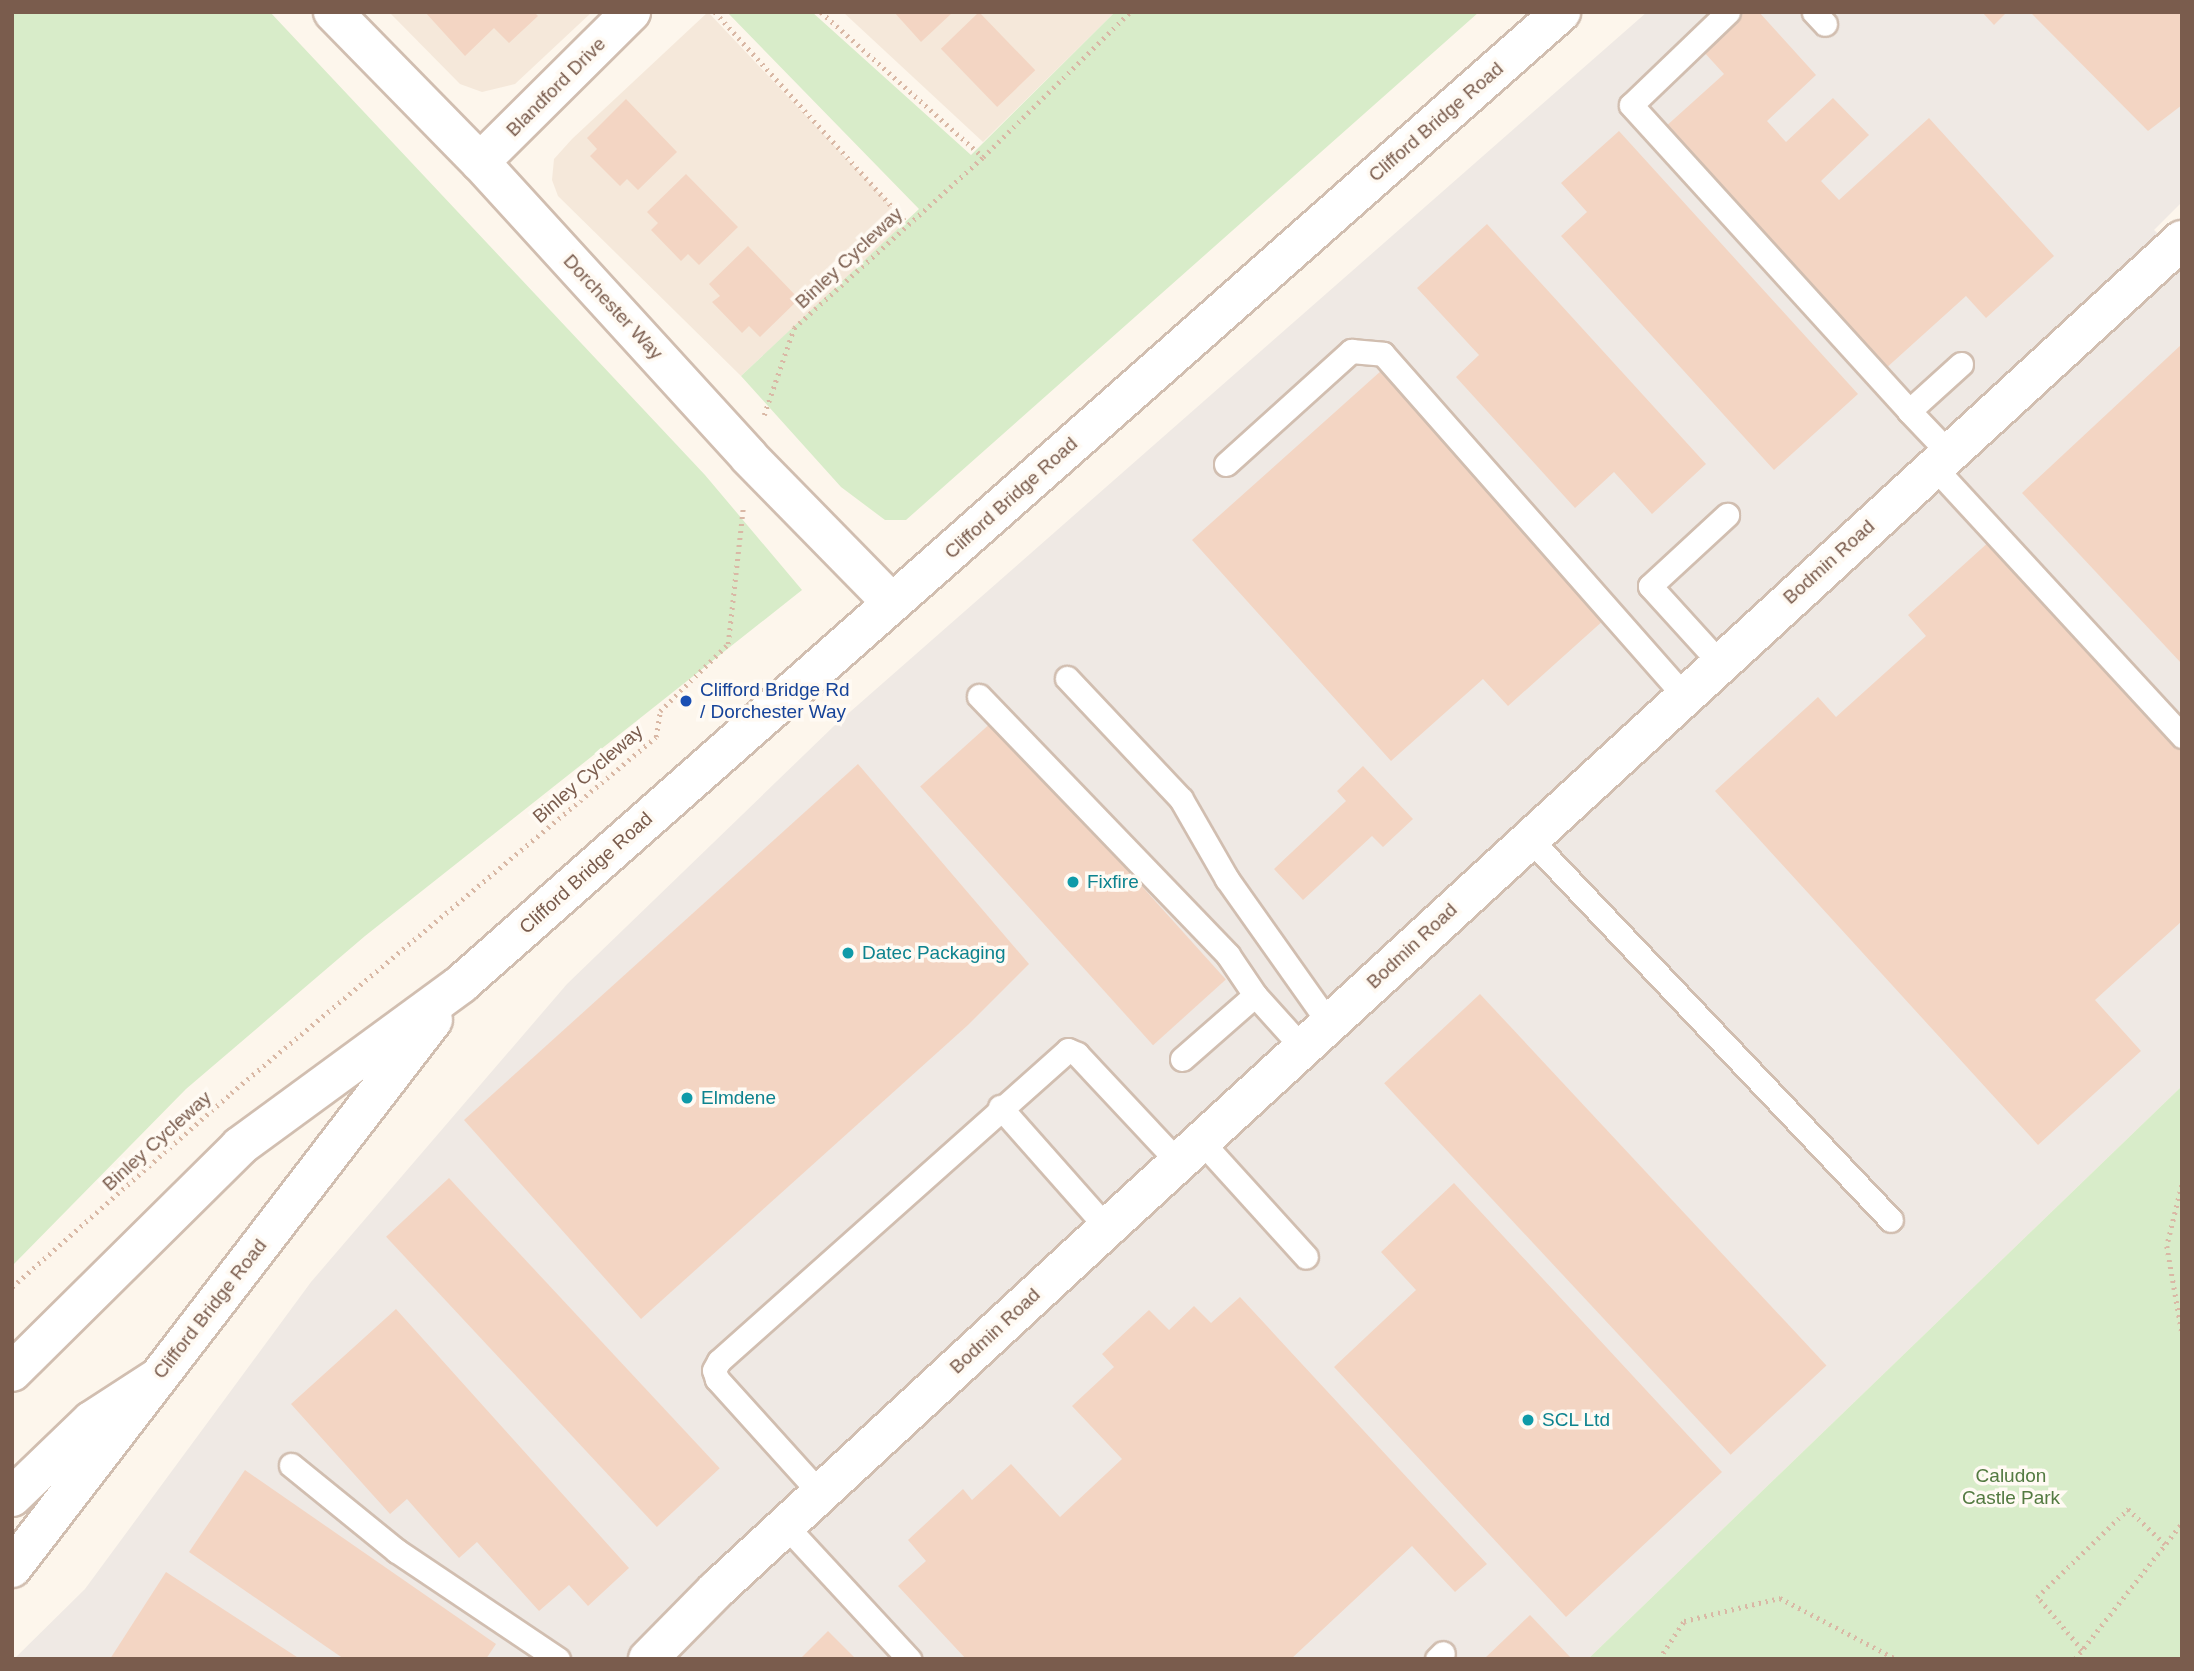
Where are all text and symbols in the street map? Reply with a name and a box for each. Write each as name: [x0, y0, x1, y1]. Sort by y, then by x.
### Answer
street label: Blandford Drive: [502, 33, 610, 141]
street label: Clifford Bridge Road: [1364, 57, 1508, 187]
street label: Binley Cycleway: [791, 202, 907, 314]
street label: Dorchester Way: [558, 250, 668, 364]
street label: Clifford Bridge Road: [940, 432, 1082, 564]
street label: Bodmin Road: [1779, 515, 1879, 609]
place label: Clifford Bridge Rd / Dorchester Way: [700, 679, 850, 723]
marker: Clifford Bridge Rd / Dorchester Way: [678, 693, 694, 709]
street label: Binley Cycleway: [528, 720, 648, 828]
street label: Clifford Bridge Road: [515, 807, 657, 939]
place label: Fixfire: [1087, 871, 1139, 893]
marker: Fixfire: [1065, 874, 1081, 890]
street label: Bodmin Road: [1362, 898, 1462, 994]
place label: Datec Packaging: [862, 942, 1006, 964]
marker: Datec Packaging: [840, 945, 856, 961]
street label: Binley Cycleway: [98, 1086, 216, 1196]
place label: Elmdene: [701, 1087, 776, 1109]
marker: Elmdene: [679, 1090, 695, 1106]
street label: Clifford Bridge Road: [148, 1235, 272, 1383]
street label: Bodmin Road: [945, 1283, 1045, 1379]
place label: SCL Ltd: [1542, 1409, 1611, 1431]
marker: SCL Ltd: [1520, 1412, 1536, 1428]
park label: Caludon Castle Park: [1962, 1465, 2060, 1509]

